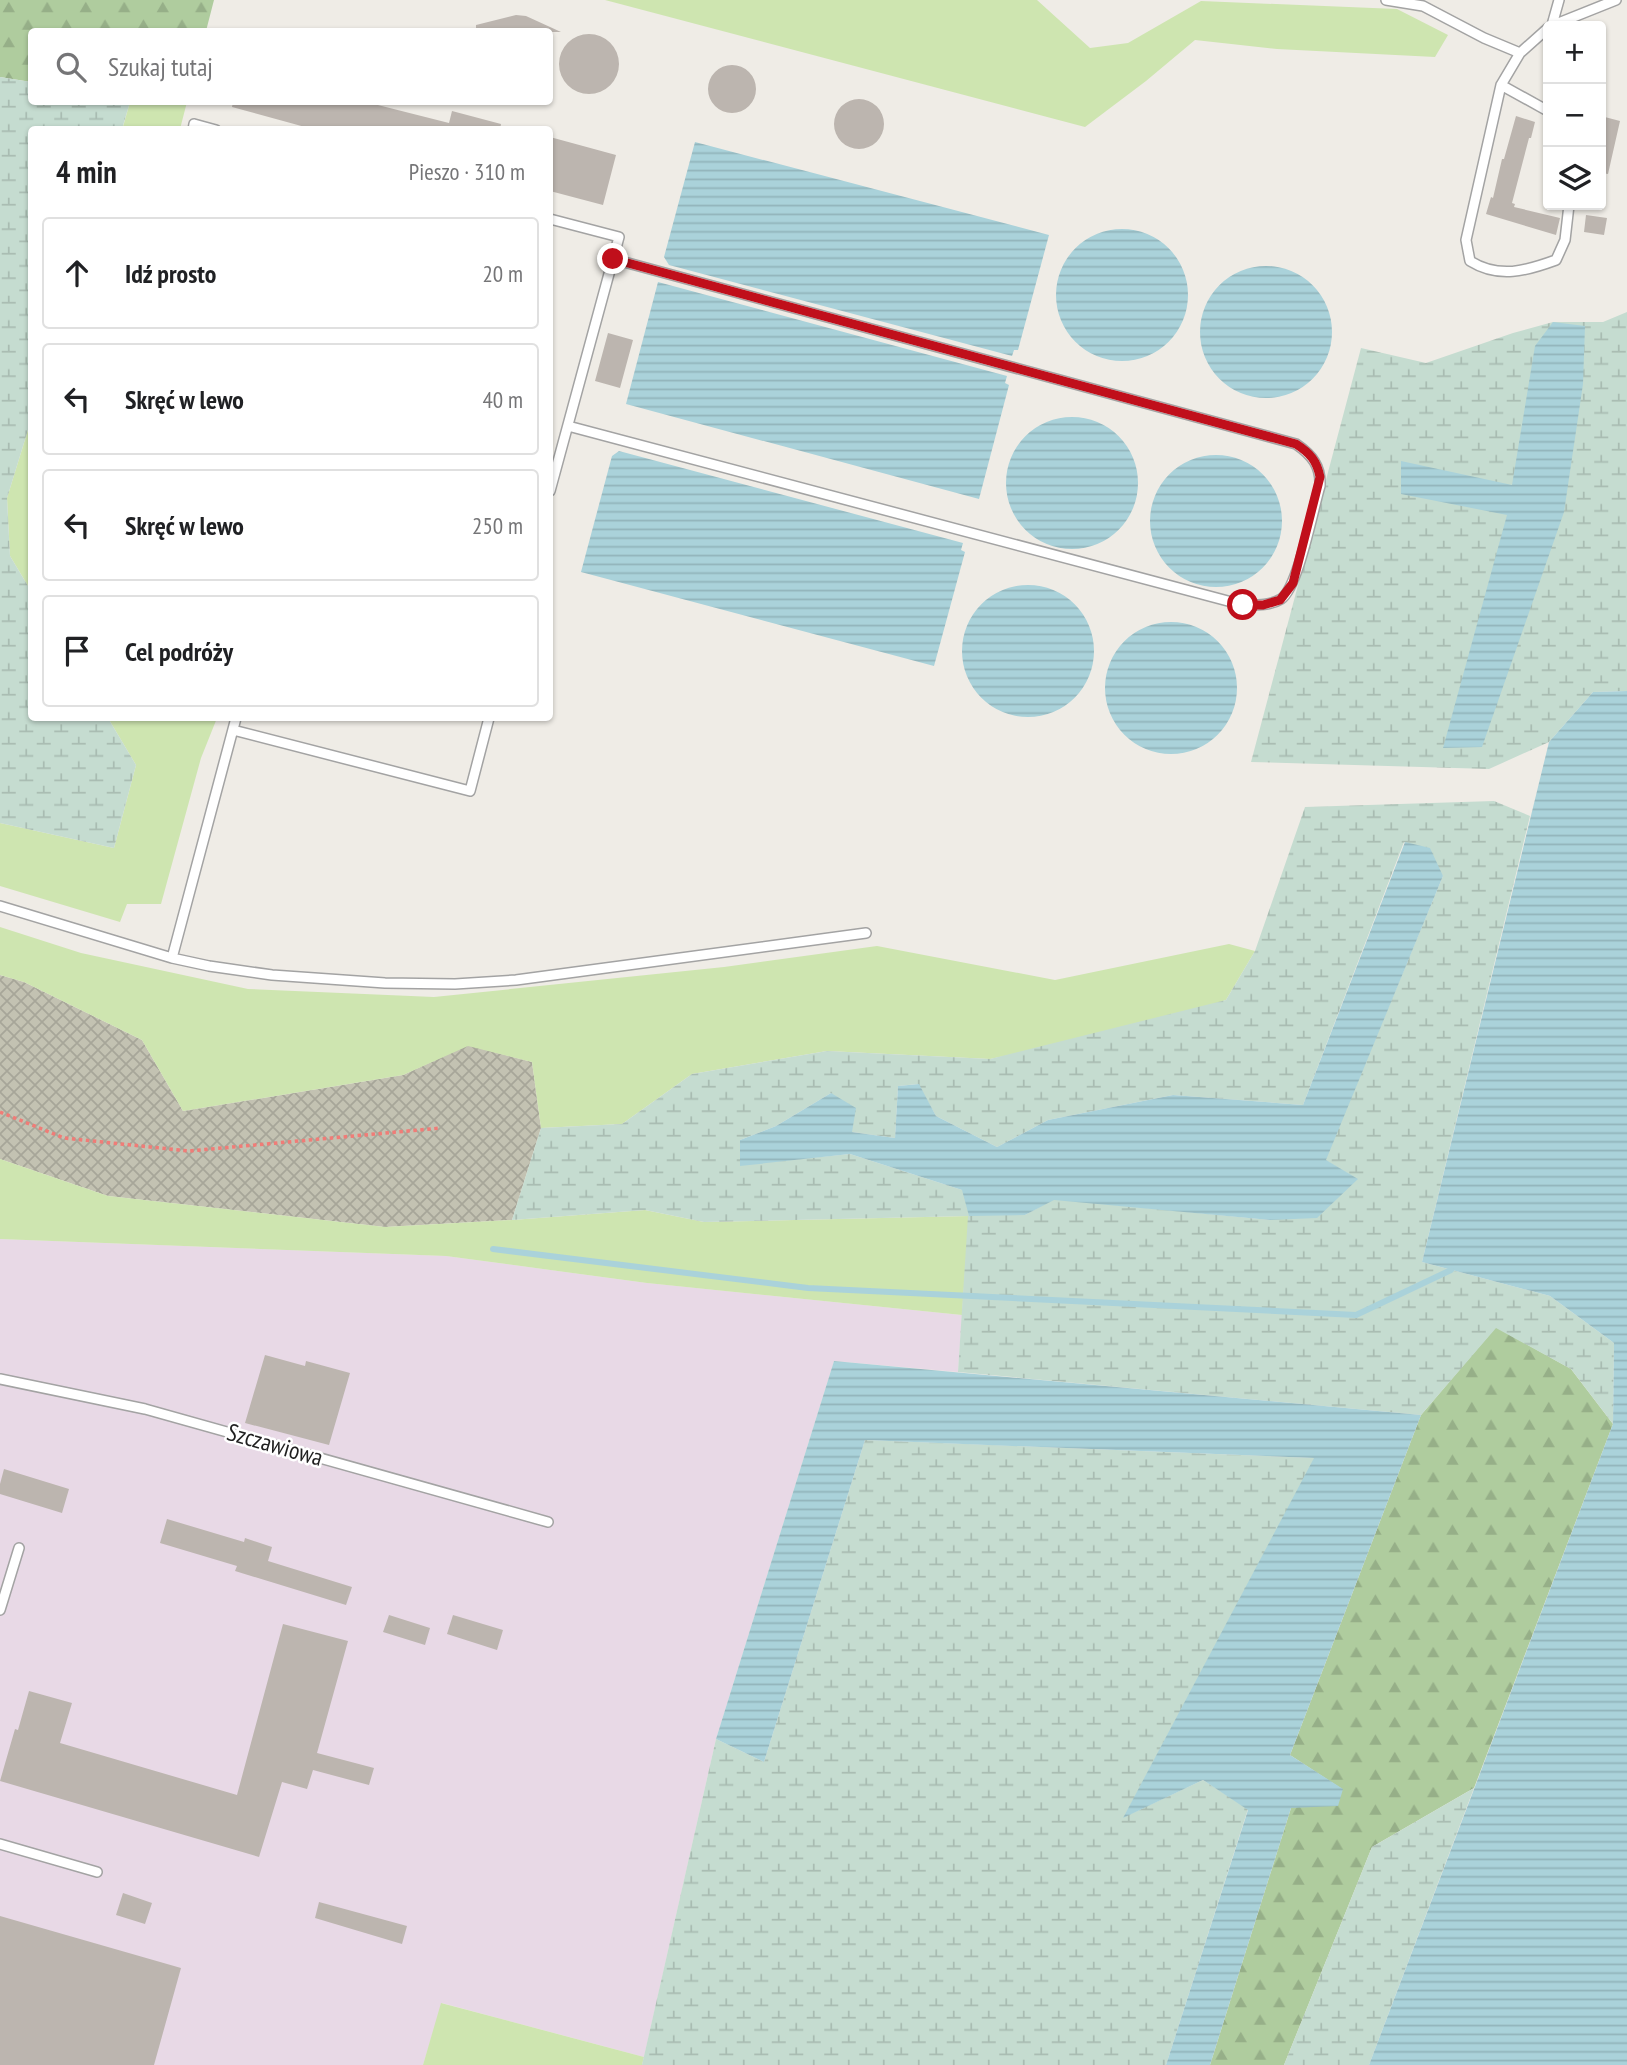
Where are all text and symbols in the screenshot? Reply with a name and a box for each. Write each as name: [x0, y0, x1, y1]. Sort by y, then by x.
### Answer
map controls: [1543, 21, 1606, 210]
button: +: [1543, 21, 1606, 84]
search box: [28, 28, 553, 105]
icon: search: [52, 48, 90, 86]
text: Szukaj tutaj: [108, 50, 213, 83]
button: −: [1543, 84, 1606, 147]
button: layers: [1543, 147, 1606, 210]
text: 4 min: [56, 152, 117, 191]
text: Pieszo · 310 m: [409, 157, 525, 186]
route end: [597, 243, 628, 274]
icon: ahead: [58, 254, 96, 292]
text: Idź prosto: [125, 257, 216, 290]
text: 20 m: [482, 259, 523, 288]
icon: left: [58, 380, 96, 418]
text: Skręć w lewo: [125, 383, 244, 416]
text: 40 m: [482, 385, 523, 414]
icon: left: [58, 506, 96, 544]
text: Skręć w lewo: [125, 509, 244, 542]
text: 250 m: [472, 511, 523, 540]
route start: [1227, 589, 1258, 620]
icon: arrive: [58, 632, 96, 670]
text: Cel podróży: [125, 635, 233, 668]
street label: Szczawiowa: [224, 1416, 327, 1473]

